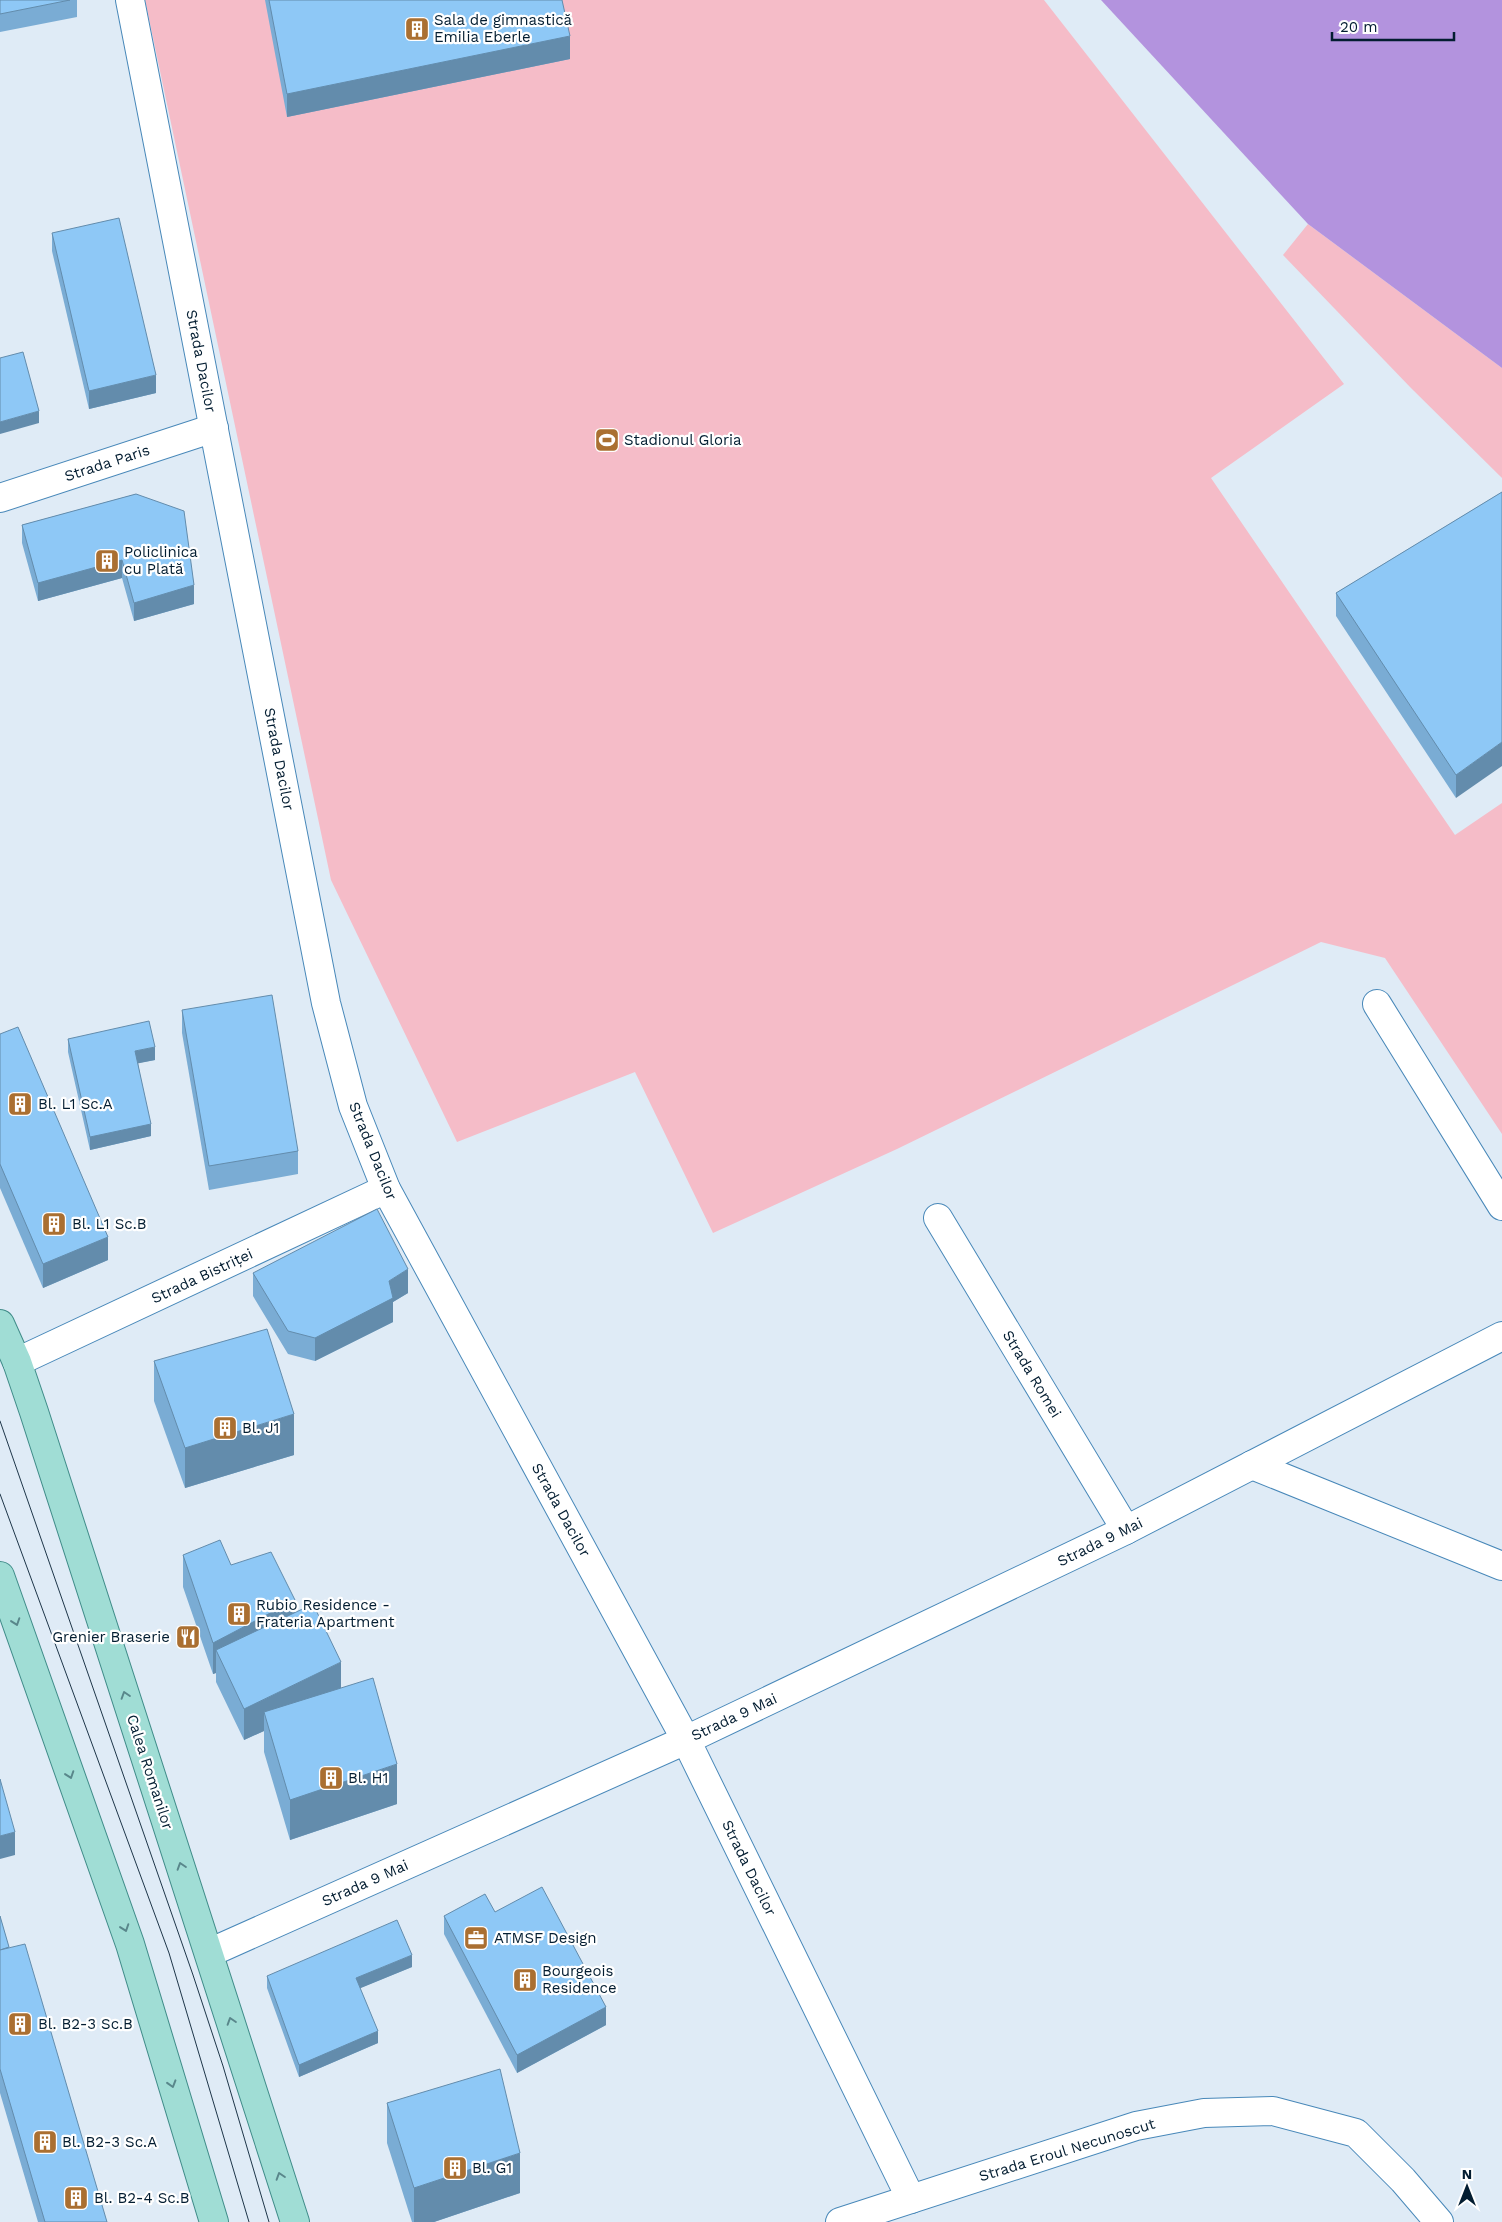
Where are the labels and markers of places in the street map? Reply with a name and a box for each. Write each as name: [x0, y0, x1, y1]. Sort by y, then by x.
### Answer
place label: Sala de gimnastică Emilia Eberle: [434, 11, 573, 46]
building icon: Sala de gimnastică Emilia Eberle: [404, 16, 430, 42]
sports icon: Stadionul Gloria: [594, 427, 620, 453]
place label: Stadionul Gloria: [624, 431, 742, 449]
place label: Policlinica cu Plată: [124, 543, 198, 578]
building icon: Policlinica cu Plată: [94, 548, 120, 574]
building icon: Bl. L1 Sc.A: [7, 1091, 33, 1117]
place label: Bl. L1 Sc.A: [38, 1095, 113, 1113]
building icon: Bl. L1 Sc.B: [41, 1211, 67, 1237]
place label: Bl. L1 Sc.B: [72, 1215, 147, 1233]
building icon: Bl. J1: [212, 1415, 238, 1441]
place label: Bl. J1: [242, 1419, 279, 1437]
place label: Rubio Residence - Frateria Apartment: [256, 1596, 395, 1631]
building icon: Rubio Residence - Frateria Apartment: [226, 1601, 252, 1627]
restaurant icon: Grenier Braserie: [175, 1624, 201, 1650]
place label: Grenier Braserie: [52, 1628, 170, 1646]
building icon: Bl. H1: [318, 1765, 344, 1791]
place label: Bl. H1: [348, 1769, 388, 1787]
office icon: ATMSF Design: [463, 1925, 489, 1951]
place label: ATMSF Design: [494, 1929, 597, 1947]
place label: Bourgeois Residence: [542, 1962, 617, 1997]
building icon: Bourgeois Residence: [512, 1967, 538, 1993]
building icon: Bl. B2-3 Sc.B: [7, 2011, 33, 2037]
place label: Bl. B2-3 Sc.B: [38, 2015, 133, 2033]
building icon: Bl. B2-3 Sc.A: [32, 2129, 58, 2155]
place label: Bl. B2-3 Sc.A: [62, 2133, 157, 2151]
building icon: Bl. G1: [442, 2155, 468, 2181]
place label: Bl. G1: [472, 2159, 512, 2177]
building icon: Bl. B2-4 Sc.B: [63, 2185, 89, 2211]
place label: Bl. B2-4 Sc.B: [94, 2189, 189, 2207]

